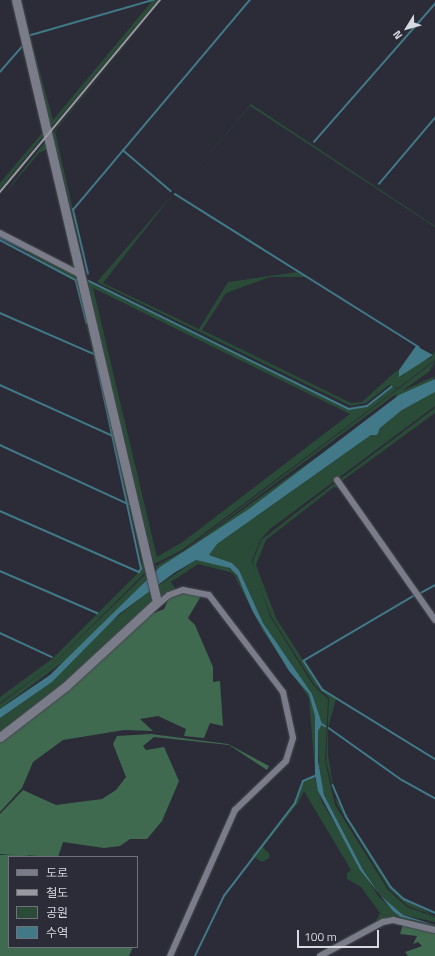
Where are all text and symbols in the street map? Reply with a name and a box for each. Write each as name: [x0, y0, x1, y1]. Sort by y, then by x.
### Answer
north arrow: [387, 8, 427, 48]
text: N: [389, 27, 406, 43]
legend: [8, 856, 138, 948]
text: 도로: [46, 863, 68, 882]
text: 철도: [46, 883, 68, 902]
text: 공원: [46, 903, 68, 922]
scale bar: [299, 922, 381, 948]
text: 수역: [46, 923, 68, 942]
text: 100 m: [304, 927, 337, 946]

